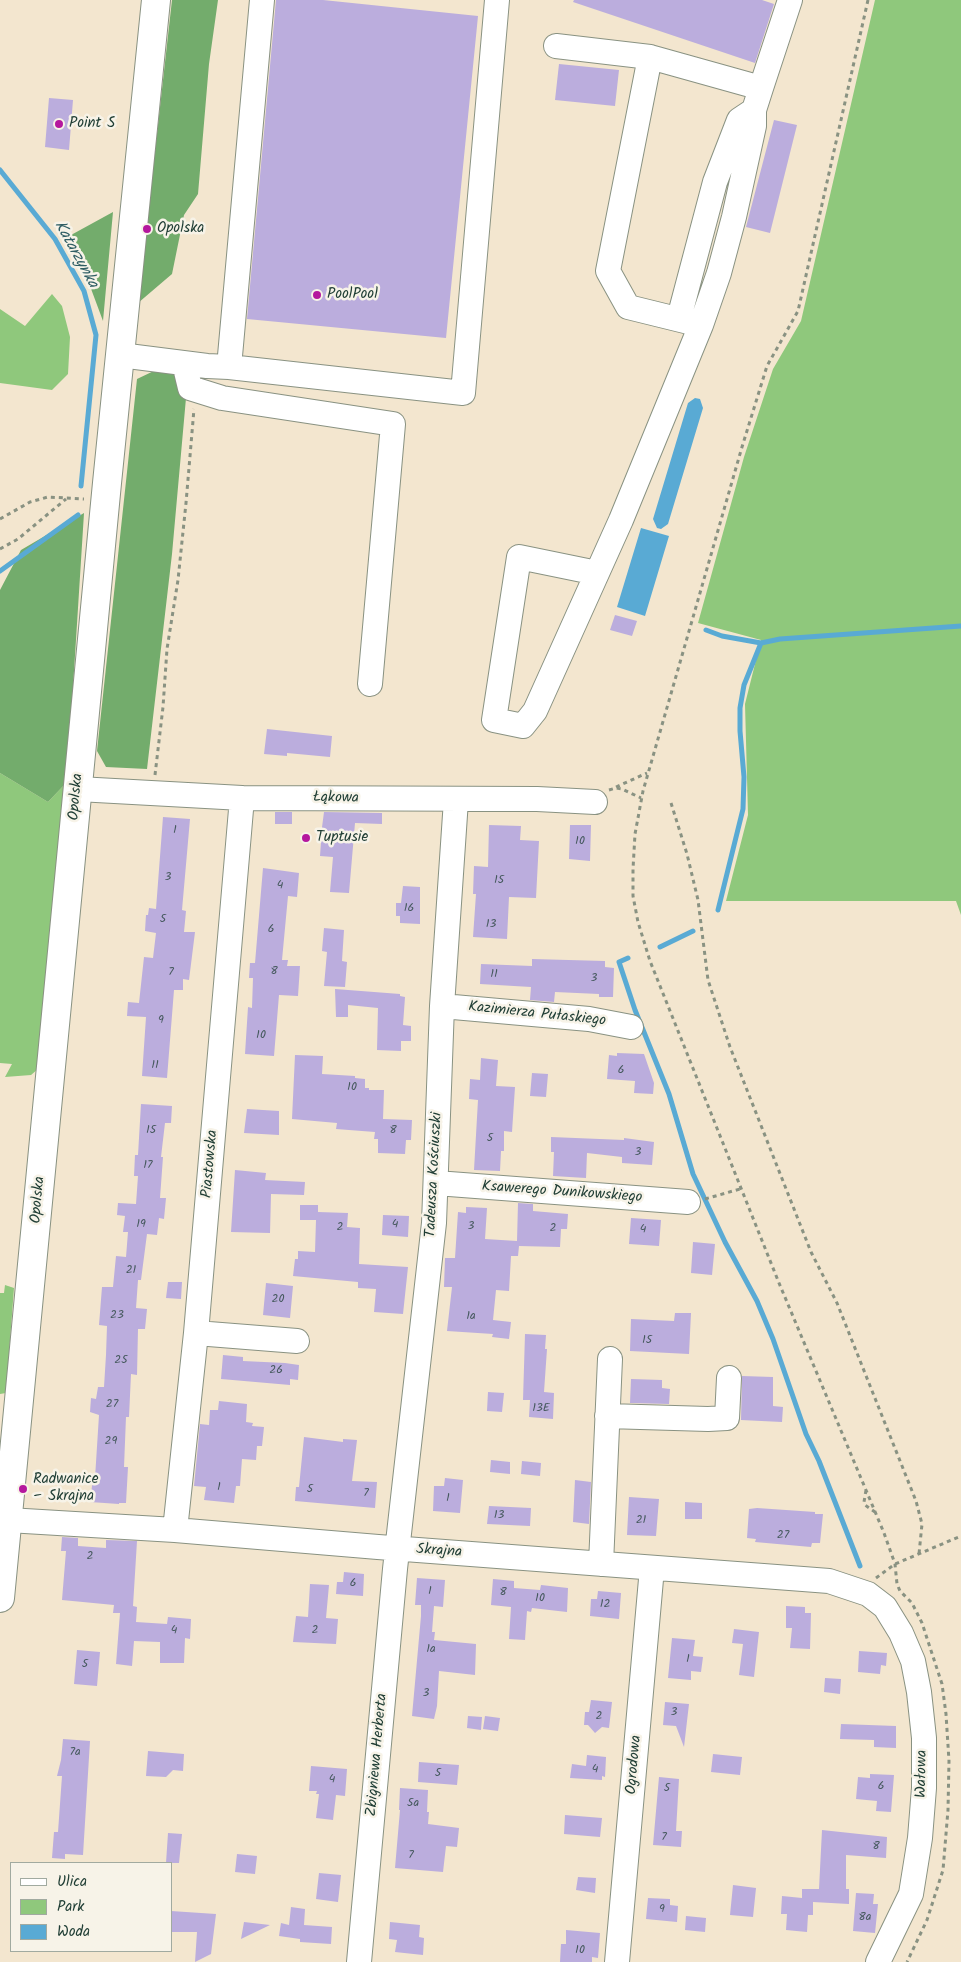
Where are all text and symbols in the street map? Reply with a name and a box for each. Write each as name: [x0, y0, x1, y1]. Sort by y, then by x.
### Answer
place label: Point S: [69, 115, 115, 133]
marker: Point S: [53, 118, 65, 130]
water label: Katarzynka: [49, 218, 101, 292]
place label: Opolska: [157, 220, 204, 238]
marker: Opolska: [141, 223, 153, 235]
place label: PoolPool: [327, 286, 378, 304]
marker: PoolPool: [311, 289, 323, 301]
street label: Opolska: [66, 773, 88, 821]
street label: Łąkowa: [313, 790, 359, 808]
house number: 1: [173, 824, 177, 838]
place label: Tuptusie: [316, 829, 368, 847]
marker: Tuptusie: [300, 832, 312, 844]
house number: 10: [575, 835, 585, 849]
house number: 3: [165, 871, 171, 885]
house number: 15: [494, 874, 504, 888]
house number: 4: [277, 879, 283, 893]
house number: 16: [404, 902, 414, 916]
house number: 5: [160, 913, 166, 927]
house number: 13: [486, 918, 496, 932]
house number: 6: [268, 923, 274, 937]
house number: 8: [270, 965, 278, 979]
house number: 7: [168, 966, 174, 980]
house number: 11: [490, 968, 498, 982]
house number: 3: [591, 972, 597, 986]
street label: Kazimierza Pułaskiego: [467, 999, 607, 1031]
house number: 9: [158, 1014, 164, 1028]
house number: 10: [256, 1029, 266, 1043]
house number: 11: [151, 1059, 159, 1073]
house number: 6: [618, 1064, 624, 1078]
house number: 10: [347, 1081, 357, 1095]
street label: Tadeusza Kościuszki: [423, 1112, 447, 1238]
house number: 15: [146, 1124, 156, 1138]
house number: 8: [389, 1124, 397, 1138]
street label: Piastowska: [199, 1129, 223, 1199]
house number: 5: [487, 1132, 493, 1146]
house number: 3: [635, 1146, 641, 1160]
house number: 17: [143, 1159, 153, 1173]
street label: Opolska: [28, 1176, 50, 1224]
street label: Ksawerego Dunikowskiego: [481, 1178, 643, 1208]
house number: 19: [136, 1218, 146, 1232]
house number: 4: [392, 1218, 398, 1232]
house number: 3: [468, 1220, 474, 1234]
house number: 2: [337, 1221, 343, 1235]
house number: 2: [550, 1222, 556, 1236]
house number: 4: [640, 1223, 646, 1237]
house number: 21: [126, 1264, 136, 1278]
house number: 20: [272, 1293, 284, 1307]
house number: 23: [110, 1309, 124, 1323]
house number: 1a: [466, 1310, 476, 1324]
house number: 15: [642, 1334, 652, 1348]
house number: 25: [114, 1354, 128, 1368]
house number: 26: [269, 1364, 283, 1378]
house number: 27: [106, 1398, 118, 1412]
house number: 13E: [532, 1402, 550, 1416]
house number: 29: [105, 1435, 117, 1449]
place label: Radwanice – Skrajna: [33, 1471, 98, 1506]
house number: 1: [217, 1481, 221, 1495]
marker: Radwanice – Skrajna: [17, 1483, 29, 1495]
house number: 5: [307, 1483, 313, 1497]
house number: 7: [363, 1487, 369, 1501]
house number: 1: [446, 1492, 450, 1506]
house number: 13: [494, 1509, 504, 1523]
house number: 21: [636, 1514, 646, 1528]
house number: 27: [777, 1529, 789, 1543]
street label: Skrajna: [416, 1541, 462, 1563]
house number: 2: [87, 1550, 93, 1564]
house number: 6: [350, 1577, 356, 1591]
house number: 1: [428, 1585, 432, 1599]
house number: 8: [499, 1586, 507, 1600]
house number: 10: [535, 1592, 545, 1606]
house number: 12: [600, 1598, 610, 1612]
house number: 4: [171, 1624, 177, 1638]
house number: 2: [312, 1624, 318, 1638]
house number: 1a: [426, 1643, 436, 1657]
house number: 1: [686, 1653, 690, 1667]
house number: 5: [82, 1658, 88, 1672]
house number: 3: [423, 1687, 429, 1701]
street label: Zbigniewa Herberta: [364, 1693, 392, 1817]
house number: 3: [671, 1706, 677, 1720]
house number: 2: [596, 1710, 602, 1724]
street label: Ogrodowa: [623, 1735, 647, 1795]
house number: 7a: [69, 1746, 81, 1760]
street label: Wałowa: [914, 1750, 932, 1798]
house number: 4: [592, 1763, 598, 1777]
house number: 5: [435, 1767, 441, 1781]
house number: 4: [329, 1773, 335, 1787]
house number: 6: [878, 1780, 884, 1794]
house number: 5: [664, 1782, 670, 1796]
house number: 5a: [407, 1797, 419, 1811]
house number: 7: [661, 1831, 667, 1845]
house number: 8: [872, 1840, 880, 1854]
house number: 7: [408, 1849, 414, 1863]
legend: [10, 1862, 172, 1952]
text: Ulica: [57, 1870, 87, 1894]
text: Park: [57, 1895, 84, 1919]
house number: 9: [659, 1903, 665, 1917]
house number: 8a: [859, 1911, 871, 1925]
text: Woda: [57, 1920, 90, 1944]
house number: 10: [575, 1944, 585, 1958]

